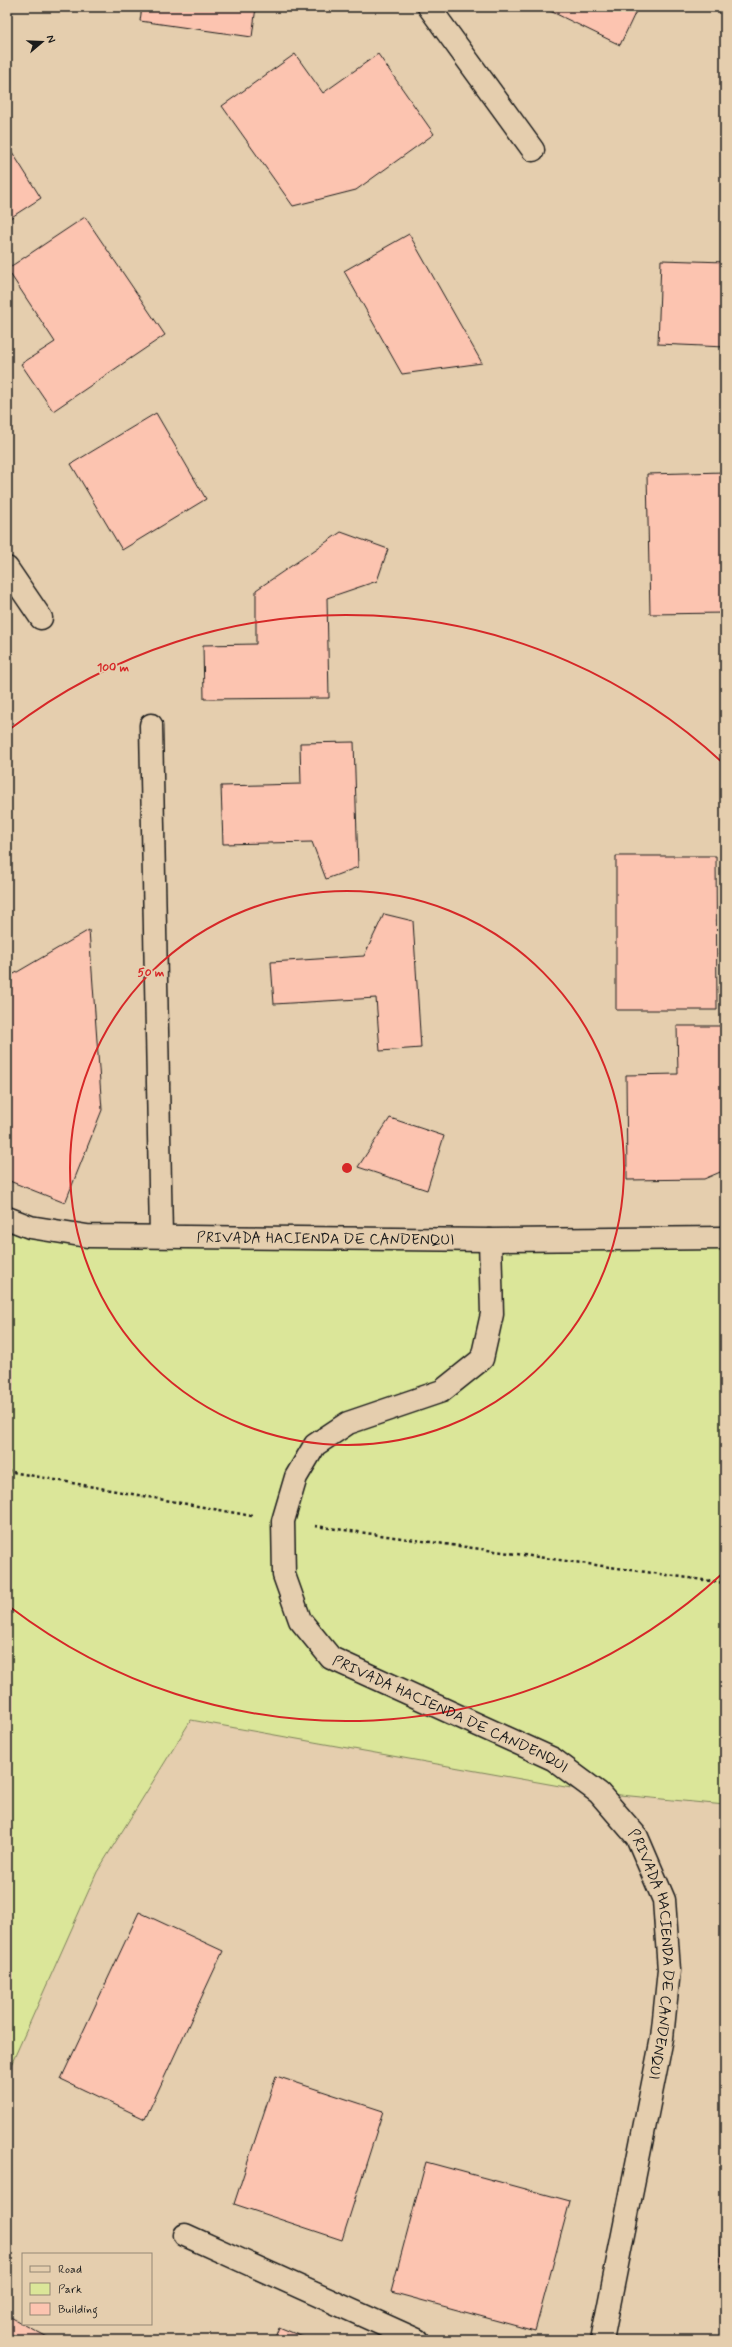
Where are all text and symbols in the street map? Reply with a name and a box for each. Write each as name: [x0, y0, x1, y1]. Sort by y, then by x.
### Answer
north arrow: [22, 22, 62, 62]
text: N: [43, 33, 58, 45]
text: 100 m: [97, 660, 130, 676]
text: 50 m: [138, 965, 165, 981]
centre of rings: [340, 1161, 354, 1175]
street label: PRIVADA HACIENDA DE CANDENQUI: [196, 1228, 455, 1251]
street label: PRIVADA HACIENDA DE CANDENQUI: [329, 1651, 572, 1778]
street label: PRIVADA HACIENDA DE CANDENQUI: [623, 1825, 678, 2081]
legend: [22, 2253, 152, 2325]
text: Road: [58, 2262, 82, 2278]
text: Park: [58, 2282, 82, 2298]
text: Building: [58, 2302, 98, 2319]

